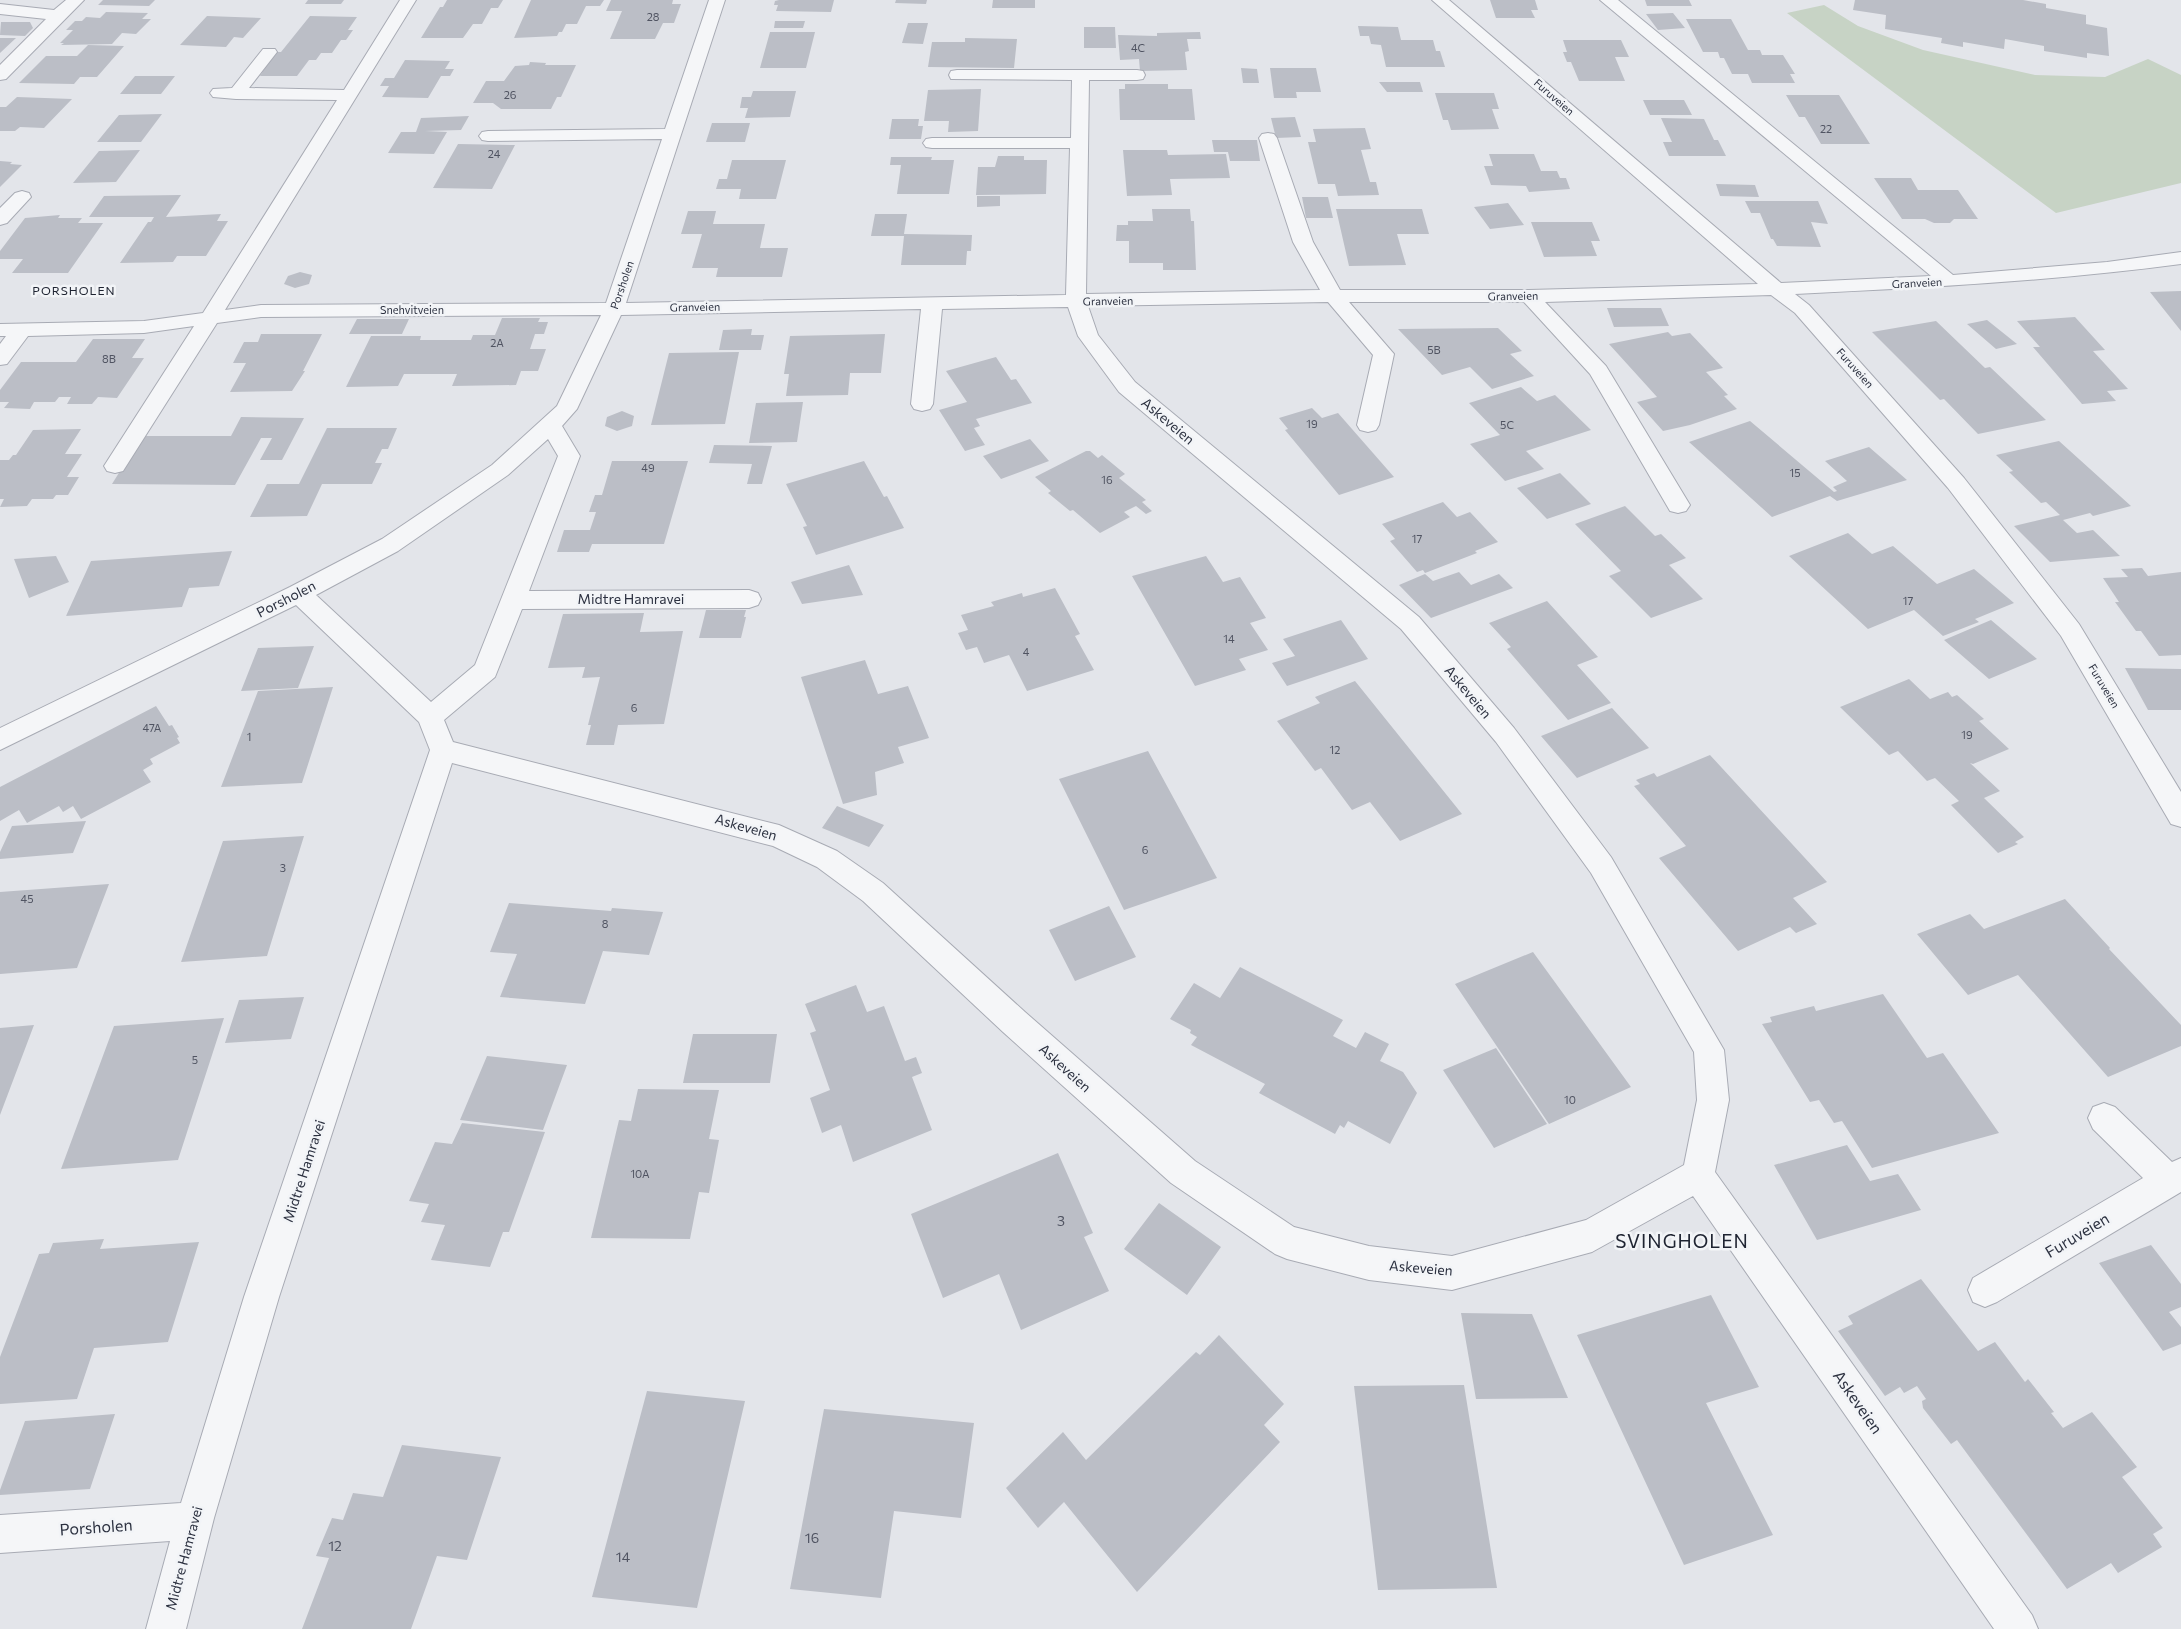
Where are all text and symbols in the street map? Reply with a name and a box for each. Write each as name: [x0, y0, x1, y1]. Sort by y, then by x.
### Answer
house number: 28: [647, 10, 660, 23]
house number: 4C: [1131, 41, 1145, 54]
street label: Furuveien: [1532, 76, 1577, 118]
house number: 26: [504, 88, 517, 101]
house number: 22: [1820, 122, 1832, 135]
house number: 24: [488, 147, 501, 160]
street label: Porsholen: [607, 259, 636, 311]
street label: Granveien: [1891, 275, 1943, 290]
district label: PORSHOLEN: [32, 283, 116, 297]
street label: Granveien: [1488, 289, 1538, 302]
street label: Granveien: [1083, 294, 1133, 307]
street label: Granveien: [670, 300, 720, 313]
street label: Snehvitveien: [380, 303, 444, 316]
house number: 2A: [490, 336, 504, 349]
house number: 5B: [1427, 343, 1441, 356]
street label: Furuveien: [1834, 345, 1877, 390]
house number: 8B: [102, 352, 116, 365]
street label: Askeveien: [1138, 394, 1198, 448]
house number: 19: [1306, 417, 1318, 430]
house number: 5C: [1500, 418, 1514, 431]
house number: 49: [641, 461, 655, 474]
house number: 15: [1789, 466, 1801, 479]
house number: 16: [1101, 473, 1113, 486]
house number: 17: [1412, 532, 1422, 545]
street label: Porsholen: [253, 576, 318, 621]
street label: Midtre Hamravei: [578, 590, 684, 607]
house number: 17: [1903, 594, 1913, 607]
house number: 14: [1223, 632, 1235, 645]
house number: 4: [1023, 645, 1030, 658]
street label: Furuveien: [2086, 661, 2123, 710]
street label: Askeveien: [1441, 662, 1495, 722]
house number: 6: [631, 701, 638, 714]
house number: 47A: [143, 721, 162, 734]
house number: 19: [1961, 728, 1973, 741]
house number: 1: [247, 730, 251, 743]
house number: 12: [1330, 743, 1340, 756]
street label: Askeveien: [713, 810, 779, 843]
house number: 6: [1142, 843, 1149, 856]
house number: 3: [280, 861, 286, 874]
house number: 45: [21, 892, 33, 905]
house number: 8: [602, 917, 609, 930]
street label: Askeveien: [1036, 1040, 1095, 1095]
house number: 5: [192, 1053, 198, 1066]
house number: 10: [1564, 1093, 1576, 1106]
street label: Midtre Hamravei: [279, 1117, 328, 1224]
house number: 10A: [630, 1167, 650, 1180]
street label: Furuveien: [2041, 1208, 2112, 1261]
house number: 3: [1057, 1212, 1065, 1229]
district label: SVINGHOLEN: [1615, 1229, 1749, 1252]
street label: Askeveien: [1389, 1256, 1454, 1279]
street label: Askeveien: [1830, 1366, 1887, 1437]
street label: Midtre Hamravei: [161, 1504, 206, 1612]
street label: Porsholen: [59, 1514, 133, 1539]
house number: 16: [805, 1529, 819, 1546]
house number: 12: [328, 1537, 342, 1554]
house number: 14: [616, 1548, 631, 1565]

